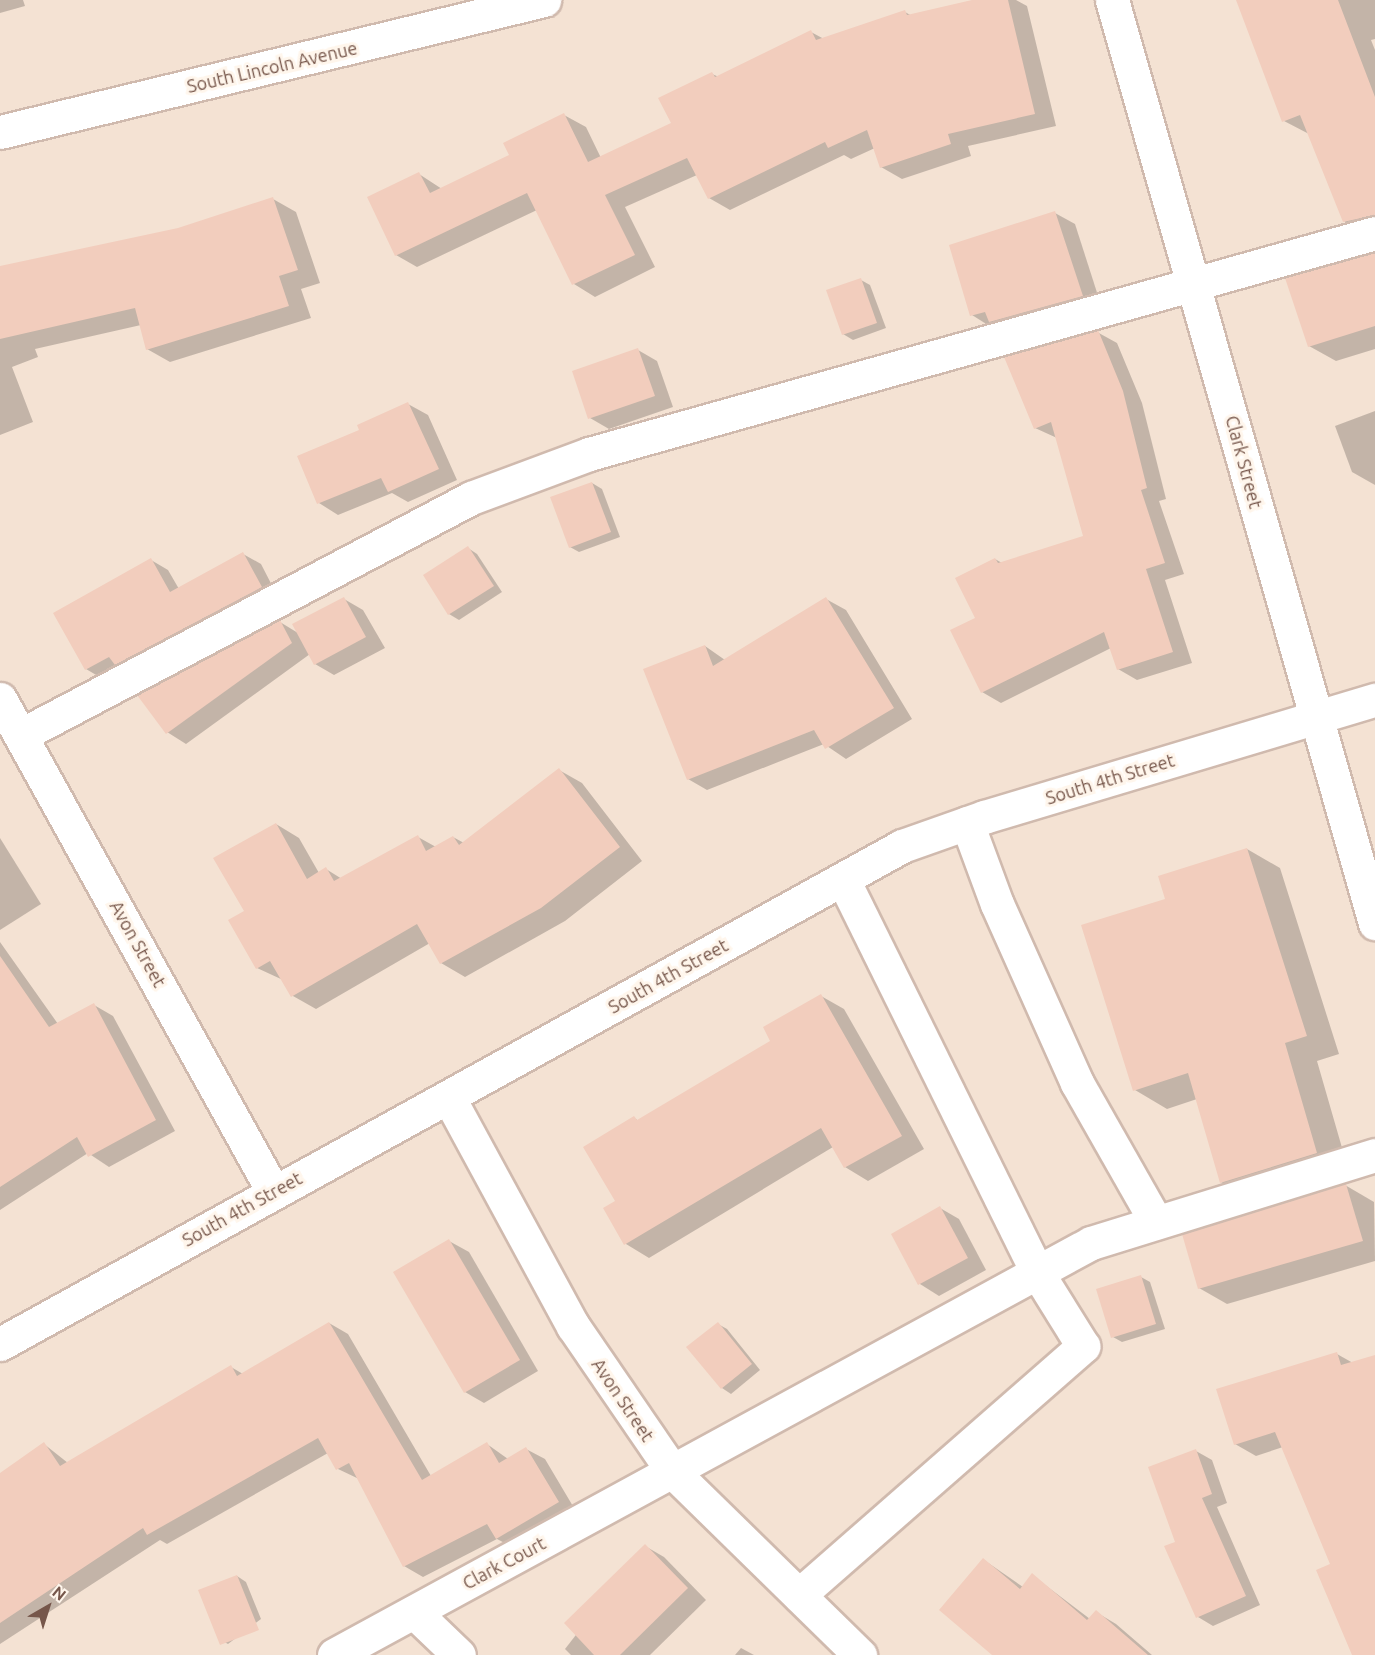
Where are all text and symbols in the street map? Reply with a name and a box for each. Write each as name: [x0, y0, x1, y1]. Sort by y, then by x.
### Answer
street label: South Lincoln Avenue: [185, 37, 359, 97]
street label: Clark Street: [1221, 413, 1267, 511]
street label: South 4th Street: [1043, 749, 1177, 809]
street label: Avon Street: [105, 897, 171, 991]
street label: South 4th Street: [604, 934, 732, 1018]
street label: South 4th Street: [178, 1167, 306, 1251]
street label: Avon Street: [587, 1354, 659, 1446]
street label: Clark Court: [459, 1532, 549, 1594]
north arrow: [18, 1577, 78, 1637]
text: N: [49, 1582, 70, 1604]

